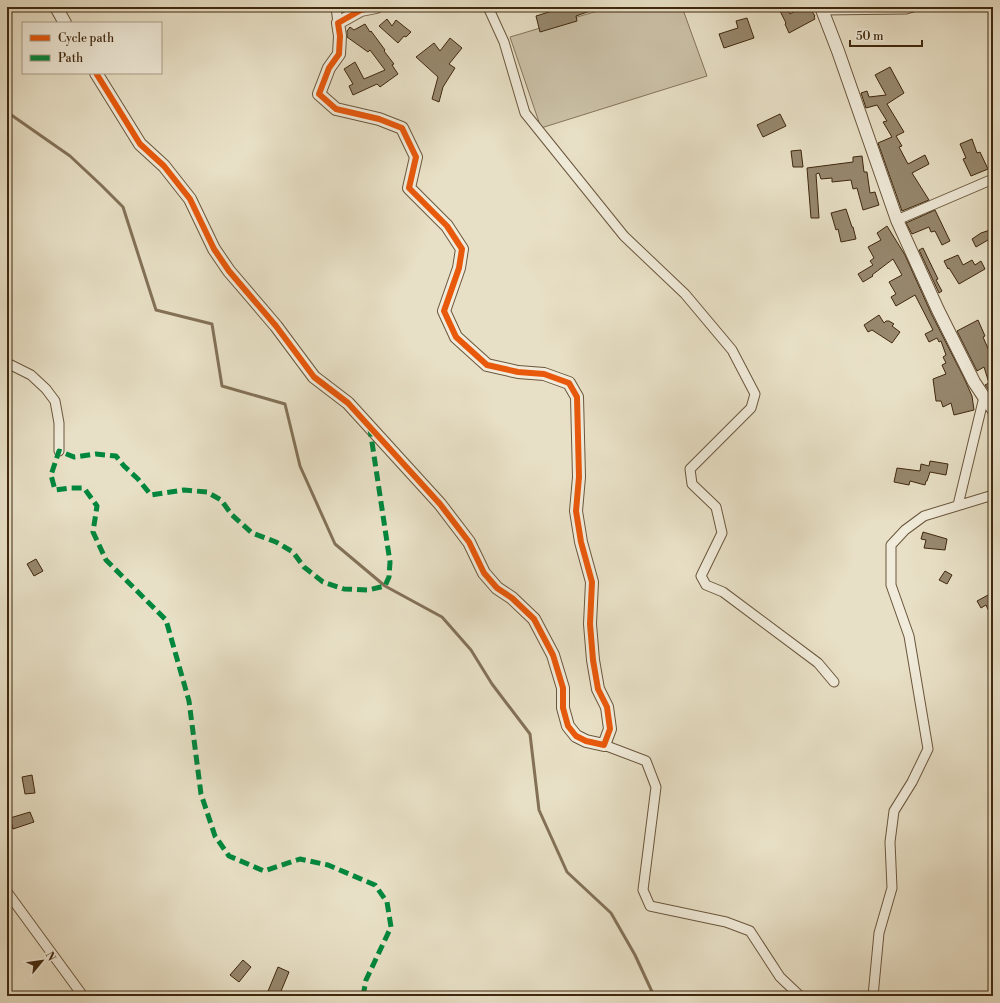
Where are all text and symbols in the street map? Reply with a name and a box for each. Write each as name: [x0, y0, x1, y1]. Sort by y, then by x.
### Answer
legend: [22, 22, 162, 74]
scale bar: [850, 22, 922, 48]
text: 50 m: [856, 29, 884, 44]
text: Cycle path: [58, 31, 114, 46]
text: Path: [58, 51, 83, 66]
north arrow: [22, 941, 62, 981]
text: N: [42, 949, 58, 964]

